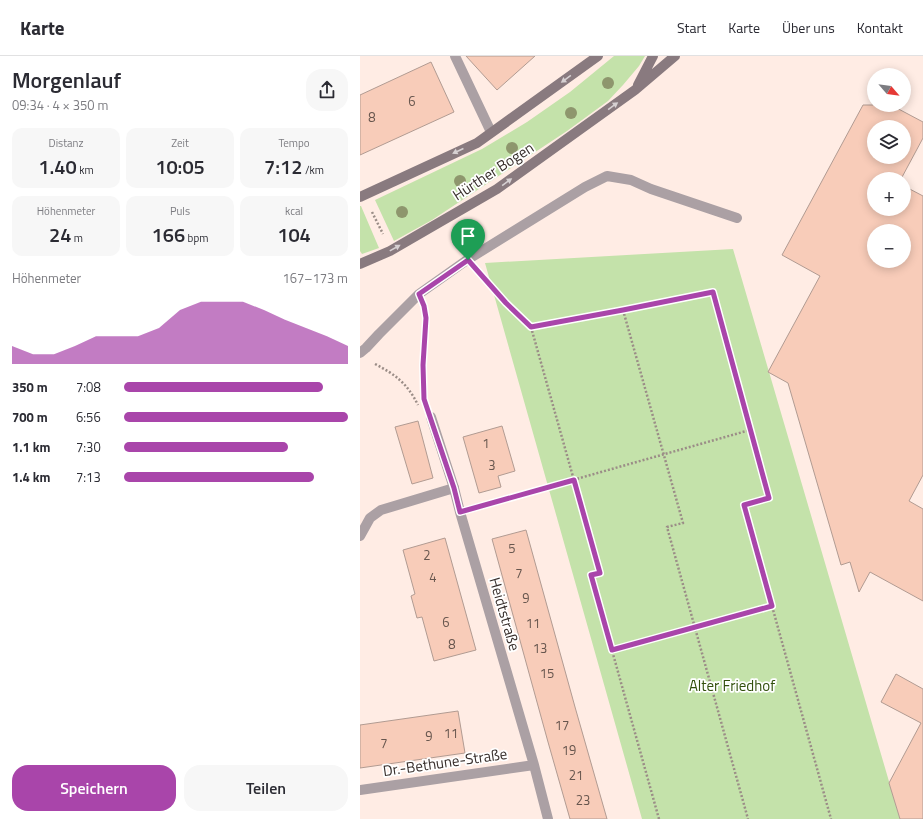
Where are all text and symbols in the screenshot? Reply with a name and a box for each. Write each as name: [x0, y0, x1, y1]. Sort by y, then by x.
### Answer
text: Karte: [20, 13, 65, 42]
text: Start: [677, 17, 706, 38]
text: Karte: [728, 17, 760, 38]
text: Über uns: [782, 17, 835, 38]
text: Kontakt: [857, 17, 903, 38]
text: Morgenlauf: [12, 63, 121, 97]
north arrow: [867, 68, 911, 112]
map controls: [867, 68, 911, 268]
button: share: [306, 69, 348, 111]
one-way arrow: [561, 75, 571, 83]
house number: 6: [408, 91, 416, 111]
text: 09:34 · 4 × 350 m: [12, 95, 108, 115]
one-way arrow: [608, 102, 618, 110]
house number: 8: [368, 107, 376, 127]
button: layers: [867, 120, 911, 164]
text: Distanz: [49, 135, 83, 151]
text: Zeit: [171, 135, 189, 151]
text: Tempo: [278, 135, 310, 151]
street label: Hürther Bogen: [448, 136, 538, 206]
one-way arrow: [453, 148, 464, 154]
text: 1.40: [38, 151, 77, 182]
text: 10:05: [155, 151, 205, 182]
text: 7:12: [264, 151, 302, 182]
text: km: [77, 162, 94, 178]
text: /km: [302, 162, 324, 178]
button: +: [867, 172, 911, 216]
one-way arrow: [502, 178, 513, 186]
text: Höhenmeter: [37, 203, 95, 219]
text: Puls: [170, 203, 190, 219]
text: kcal: [285, 203, 303, 219]
text: 24: [49, 219, 71, 250]
text: 166: [152, 219, 185, 250]
text: 104: [277, 219, 311, 250]
pin: [451, 219, 485, 260]
button: −: [867, 224, 911, 268]
icon: arrive: [457, 225, 479, 247]
text: m: [71, 230, 83, 246]
text: bpm: [185, 230, 208, 246]
one-way arrow: [389, 245, 401, 252]
text: Höhenmeter: [12, 268, 81, 288]
text: 167–173 m: [282, 268, 348, 288]
text: 350 m: [12, 377, 48, 397]
text: 7:08: [76, 377, 101, 397]
text: 700 m: [12, 407, 48, 427]
text: 6:56: [76, 407, 101, 427]
house number: 1: [482, 433, 490, 453]
text: 1.1 km: [12, 437, 50, 457]
text: 7:30: [76, 437, 101, 457]
house number: 3: [488, 455, 496, 475]
text: 1.4 km: [12, 467, 50, 487]
text: 7:13: [76, 467, 101, 487]
house number: 5: [508, 538, 516, 558]
house number: 2: [423, 545, 431, 565]
house number: 7: [515, 563, 523, 583]
house number: 4: [429, 567, 437, 587]
street label: Heidtstraße: [484, 575, 526, 653]
house number: 9: [522, 588, 530, 608]
house number: 6: [442, 612, 450, 632]
house number: 11: [526, 613, 540, 633]
house number: 8: [448, 634, 456, 654]
house number: 13: [533, 638, 547, 658]
house number: 15: [540, 663, 554, 683]
park label: Alter Friedhof: [689, 674, 775, 697]
house number: 17: [555, 715, 569, 735]
house number: 11: [444, 723, 458, 743]
house number: 9: [425, 726, 433, 746]
house number: 7: [380, 733, 388, 753]
house number: 19: [562, 740, 576, 760]
street label: Dr.-Bethune-Straße: [381, 742, 509, 782]
button: Speichern: [12, 765, 176, 811]
button: Teilen: [184, 765, 348, 811]
house number: 21: [569, 765, 583, 785]
house number: 23: [576, 790, 590, 810]

